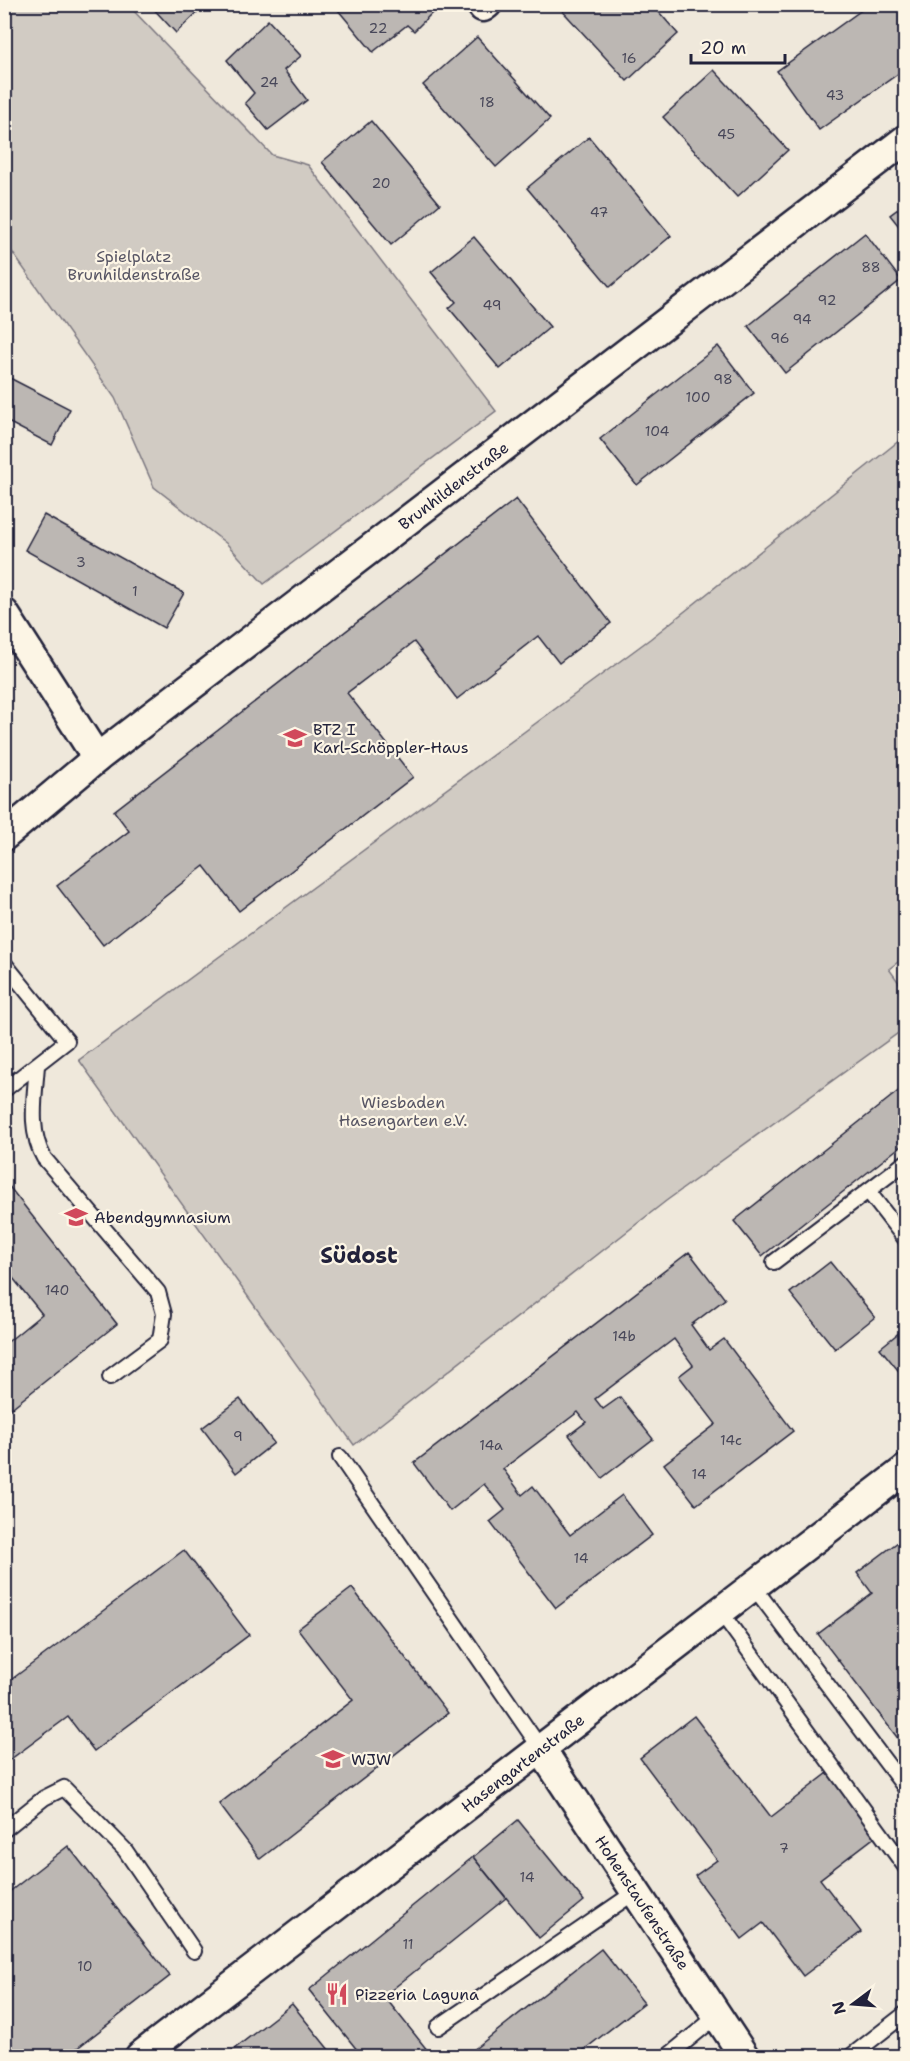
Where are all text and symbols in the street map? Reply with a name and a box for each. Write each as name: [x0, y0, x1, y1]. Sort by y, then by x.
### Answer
house number: 22: [369, 19, 387, 37]
scale bar: [691, 27, 786, 65]
text: 20 m: [700, 36, 746, 60]
house number: 16: [621, 49, 637, 67]
house number: 24: [260, 73, 279, 91]
house number: 43: [826, 86, 844, 104]
house number: 18: [479, 93, 495, 111]
house number: 45: [717, 125, 735, 143]
house number: 20: [371, 174, 391, 192]
house number: 47: [590, 203, 608, 221]
park label: Spielplatz Brunhildenstraße: [67, 246, 201, 285]
house number: 88: [861, 258, 881, 276]
house number: 92: [818, 291, 836, 309]
house number: 49: [483, 296, 502, 314]
house number: 94: [792, 310, 812, 328]
house number: 96: [770, 329, 790, 347]
house number: 98: [713, 370, 733, 388]
house number: 100: [686, 388, 710, 406]
house number: 104: [645, 422, 670, 440]
street label: Brunhildenstraße: [394, 437, 513, 534]
house number: 3: [76, 553, 86, 571]
house number: 1: [132, 582, 138, 600]
place label: BTZ I Karl-Schöppler-Haus: [313, 719, 469, 758]
school or university icon: BTZ I Karl-Schöppler-Haus: [282, 725, 308, 751]
park label: Wiesbaden Hasengarten e.V.: [339, 1092, 467, 1131]
school or university icon: Abendgymnasium: [63, 1204, 89, 1230]
place label: Abendgymnasium: [94, 1207, 231, 1228]
district label: Südost: [320, 1241, 398, 1270]
house number: 140: [45, 1281, 69, 1299]
house number: 14b: [612, 1327, 636, 1345]
house number: 9: [233, 1427, 243, 1445]
house number: 14c: [720, 1431, 742, 1449]
house number: 14a: [479, 1436, 503, 1454]
house number: 14: [691, 1465, 707, 1483]
house number: 14: [573, 1549, 589, 1567]
street label: Hasengartenstraße: [457, 1709, 588, 1817]
school or university icon: WJW: [320, 1746, 346, 1772]
place label: WJW: [351, 1749, 391, 1770]
street label: Hohenstaufenstraße: [590, 1831, 695, 1974]
house number: 7: [779, 1839, 789, 1857]
house number: 14: [519, 1868, 535, 1886]
house number: 11: [402, 1935, 414, 1953]
house number: 10: [77, 1957, 93, 1975]
north arrow: [823, 1974, 883, 2034]
restaurant icon: Pizzeria Laguna: [324, 1981, 350, 2007]
place label: Pizzeria Laguna: [355, 1984, 479, 2005]
text: N: [827, 1999, 851, 2017]

